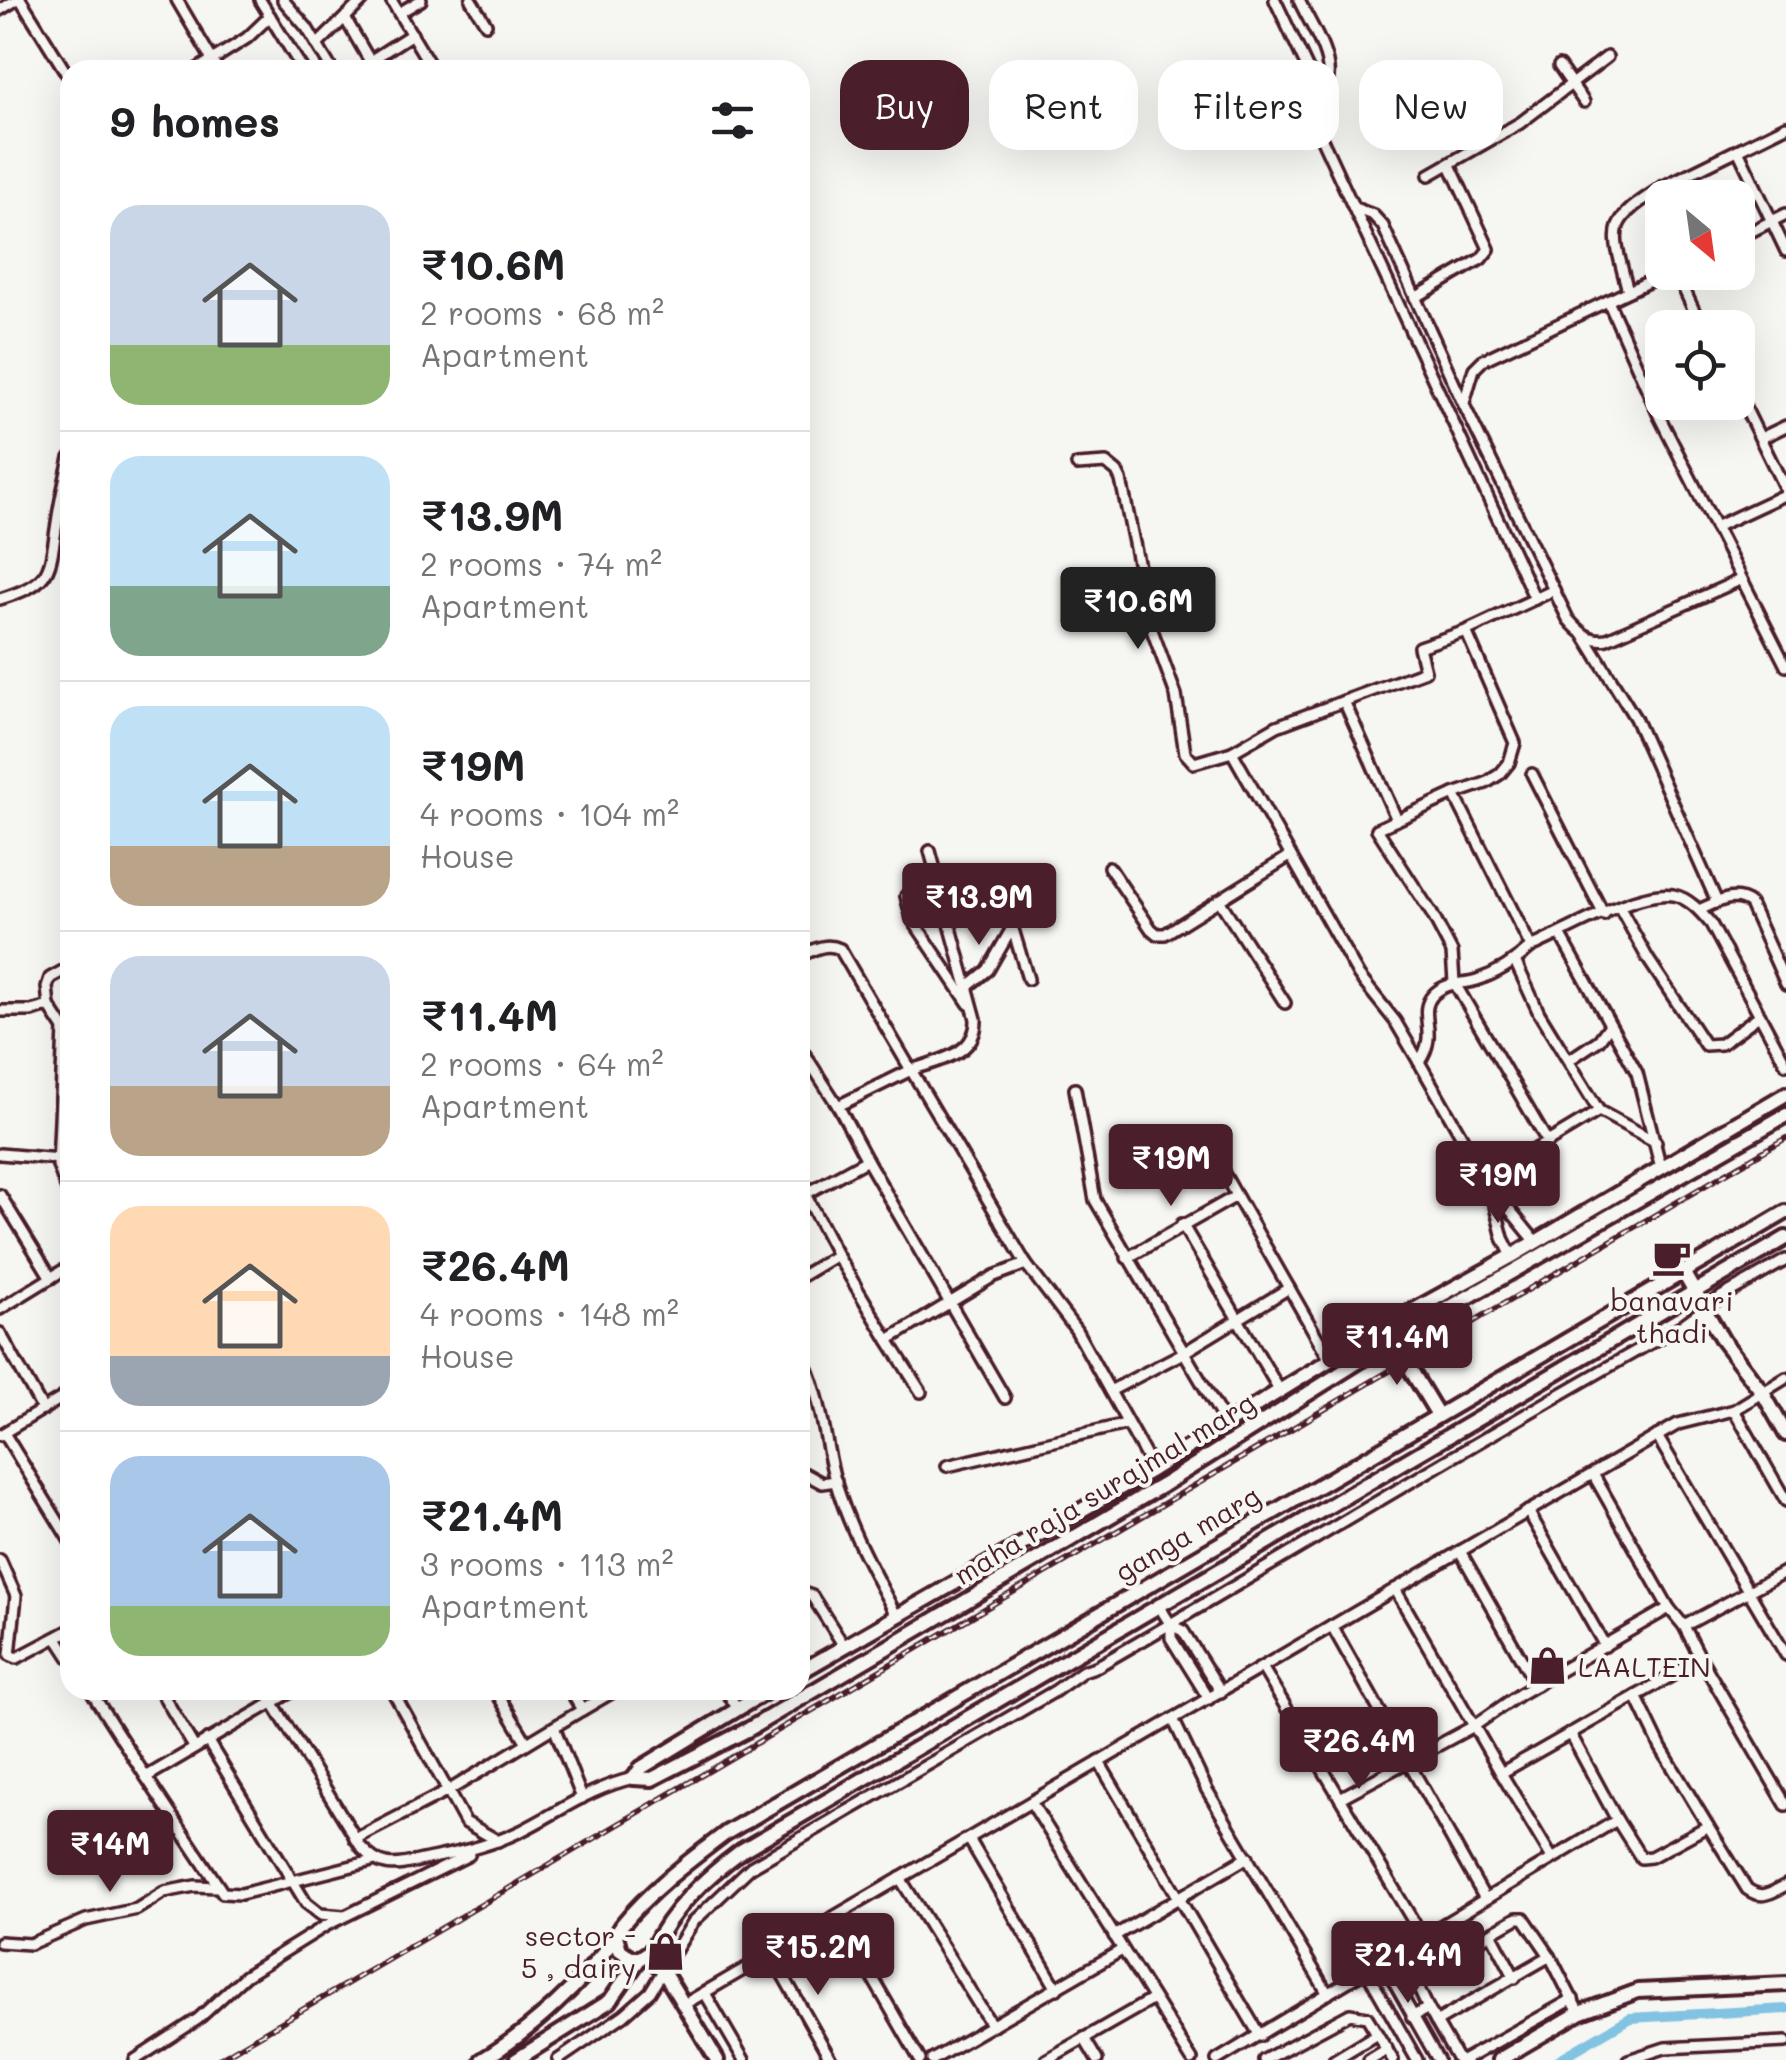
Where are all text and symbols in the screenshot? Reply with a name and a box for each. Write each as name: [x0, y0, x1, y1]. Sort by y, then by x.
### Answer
chip: Buy: [840, 60, 969, 150]
chip: Rent: [989, 60, 1138, 150]
chip: Filters: [1158, 60, 1339, 150]
chip: New: [1359, 60, 1503, 150]
text: 9 homes: [110, 93, 280, 148]
icon: filters: [705, 93, 760, 148]
north arrow: [1645, 180, 1755, 290]
map controls: [1645, 180, 1755, 420]
text: ₹10.6M: [420, 236, 566, 291]
icon: home: [190, 245, 310, 365]
text: 2 rooms · 68 m²: [420, 291, 664, 333]
button: locate: [1645, 310, 1755, 420]
text: Apartment: [420, 333, 589, 375]
text: ₹13.9M: [420, 487, 564, 542]
icon: home: [190, 496, 310, 616]
text: 2 rooms · 74 m²: [420, 542, 662, 584]
pin: ₹10.6M: [1057, 567, 1219, 652]
text: ₹10.6M: [1082, 578, 1194, 620]
text: Apartment: [420, 584, 589, 626]
text: ₹19M: [420, 737, 526, 792]
icon: home: [190, 746, 310, 866]
text: 4 rooms · 104 m²: [420, 792, 679, 834]
text: House: [420, 834, 515, 876]
pin: ₹13.9M: [898, 863, 1060, 948]
text: ₹13.9M: [924, 874, 1034, 916]
text: ₹11.4M: [420, 987, 559, 1042]
icon: home: [190, 996, 310, 1116]
text: 2 rooms · 64 m²: [420, 1042, 664, 1084]
text: Apartment: [420, 1084, 589, 1126]
pin: ₹19M: [1112, 1124, 1230, 1209]
text: ₹19M: [1131, 1135, 1211, 1177]
pin: ₹19M: [1439, 1141, 1557, 1226]
text: ₹19M: [1458, 1152, 1538, 1194]
cafe icon: banavari thadi: [1651, 1236, 1693, 1278]
text: ₹26.4M: [420, 1237, 570, 1292]
icon: home: [190, 1246, 310, 1366]
place label: banavari thadi: [1610, 1282, 1734, 1350]
text: 4 rooms · 148 m²: [420, 1292, 679, 1334]
pin: ₹11.4M: [1316, 1303, 1478, 1388]
text: ₹11.4M: [1344, 1314, 1450, 1356]
text: House: [420, 1334, 515, 1376]
street label: maha raja surajmal marg: [947, 1384, 1261, 1592]
street label: ganga marg: [1108, 1477, 1266, 1589]
text: ₹21.4M: [420, 1487, 563, 1542]
icon: home: [190, 1496, 310, 1616]
text: 3 rooms · 113 m²: [420, 1542, 674, 1584]
text: Apartment: [420, 1584, 589, 1626]
shop icon: LAALTEIN: [1527, 1645, 1569, 1687]
place label: LAALTEIN: [1578, 1648, 1711, 1684]
pin: ₹26.4M: [1278, 1707, 1440, 1792]
text: ₹26.4M: [1302, 1718, 1416, 1760]
pin: ₹14M: [51, 1810, 169, 1895]
text: ₹14M: [69, 1821, 151, 1863]
pin: ₹15.2M: [737, 1913, 899, 1998]
place label: sector - 5 , dairy: [521, 1917, 636, 1985]
pin: ₹21.4M: [1327, 1921, 1489, 2006]
text: ₹15.2M: [764, 1924, 872, 1966]
shop icon: sector - 5 , dairy: [645, 1930, 687, 1972]
text: ₹21.4M: [1353, 1932, 1463, 1974]

